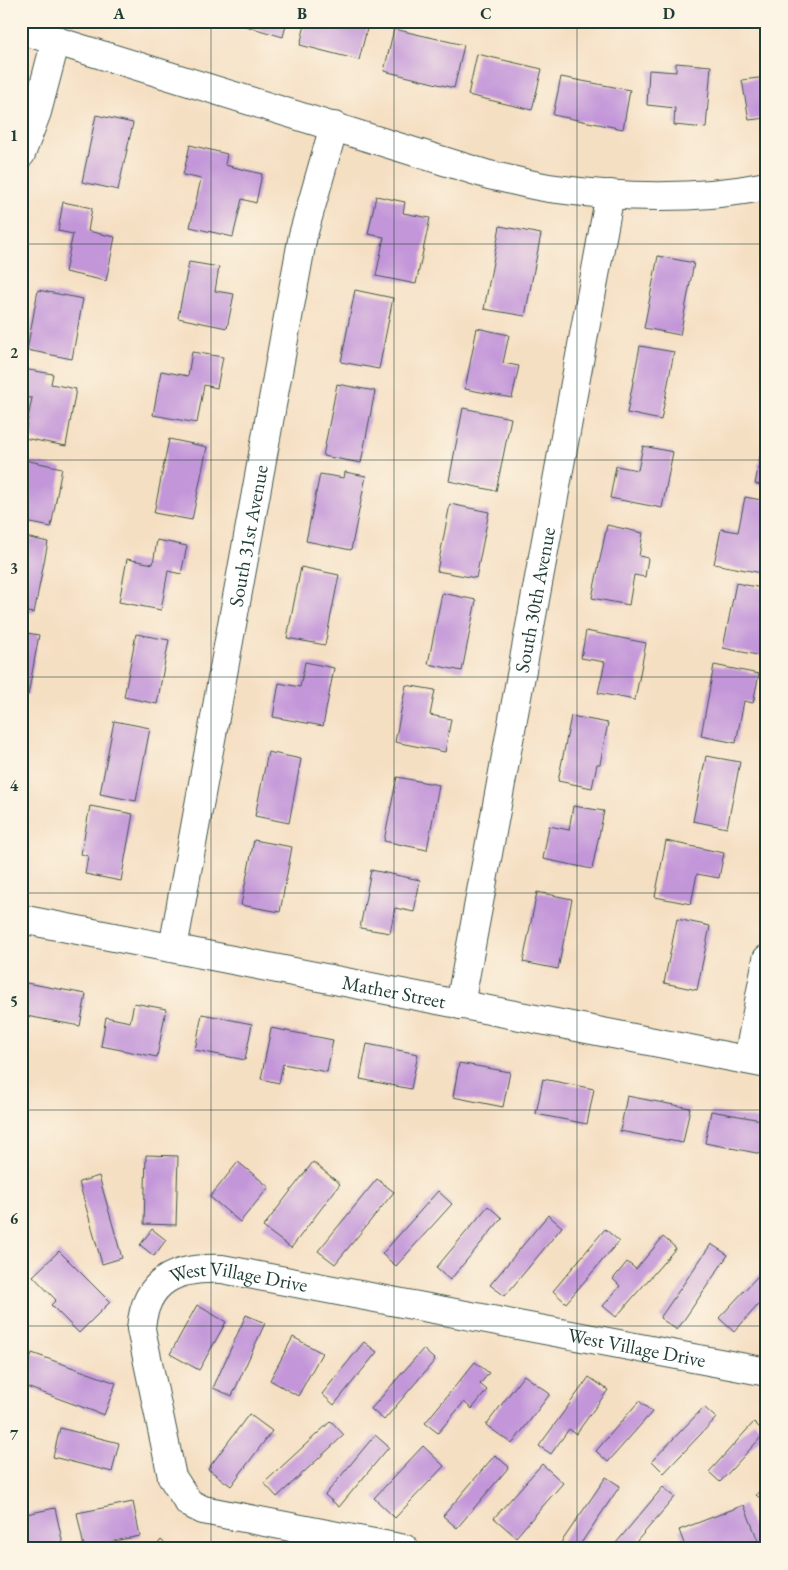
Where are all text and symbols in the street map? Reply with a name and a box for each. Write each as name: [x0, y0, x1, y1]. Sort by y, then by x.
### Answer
text: A: [112, 3, 125, 24]
text: B: [297, 3, 307, 24]
text: C: [480, 3, 492, 24]
text: D: [663, 3, 675, 24]
text: 1: [10, 125, 18, 146]
text: 2: [10, 342, 19, 363]
street label: South 31st Avenue: [222, 463, 274, 609]
street label: South 30th Avenue: [509, 525, 561, 675]
text: 3: [10, 558, 18, 579]
text: 4: [10, 775, 19, 796]
street label: Mather Street: [340, 969, 449, 1014]
text: 5: [10, 991, 18, 1012]
text: 6: [10, 1208, 19, 1229]
street label: West Village Drive: [166, 1256, 310, 1298]
street label: West Village Drive: [566, 1322, 708, 1373]
text: 7: [10, 1424, 19, 1445]

